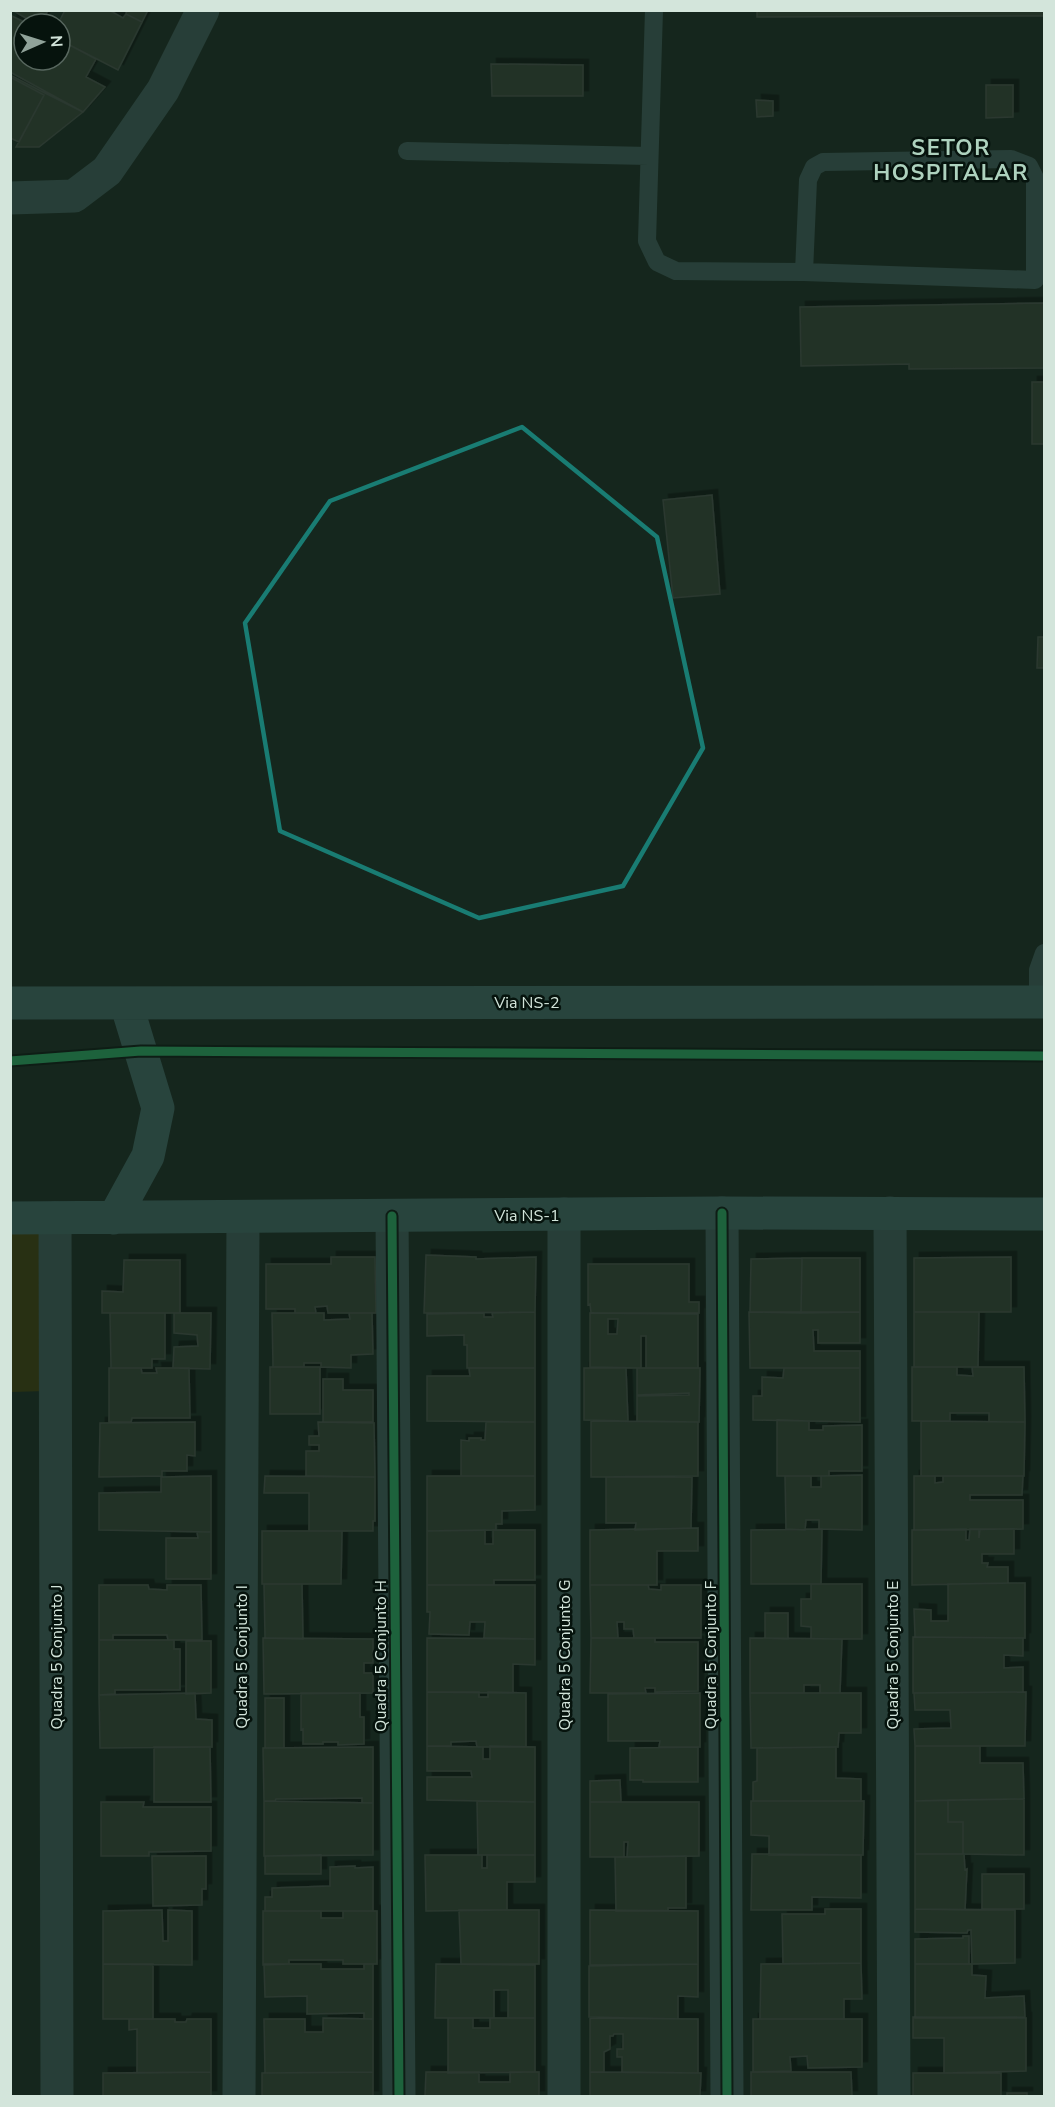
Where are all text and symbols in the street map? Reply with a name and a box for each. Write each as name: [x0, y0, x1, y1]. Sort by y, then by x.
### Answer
north arrow: [12, 12, 72, 72]
text: N: [45, 35, 67, 48]
district label: SETOR HOSPITALAR: [873, 133, 1029, 188]
street label: Via NS-2: [493, 992, 560, 1014]
street label: Via NS-1: [493, 1205, 560, 1227]
street label: Quadra 5 Conjunto G: [554, 1579, 576, 1731]
street label: Quadra 5 Conjunto H: [370, 1580, 392, 1732]
street label: Quadra 5 Conjunto F: [700, 1581, 722, 1729]
street label: Quadra 5 Conjunto E: [882, 1581, 904, 1729]
street label: Quadra 5 Conjunto J: [46, 1585, 68, 1729]
street label: Quadra 5 Conjunto I: [231, 1585, 253, 1729]

